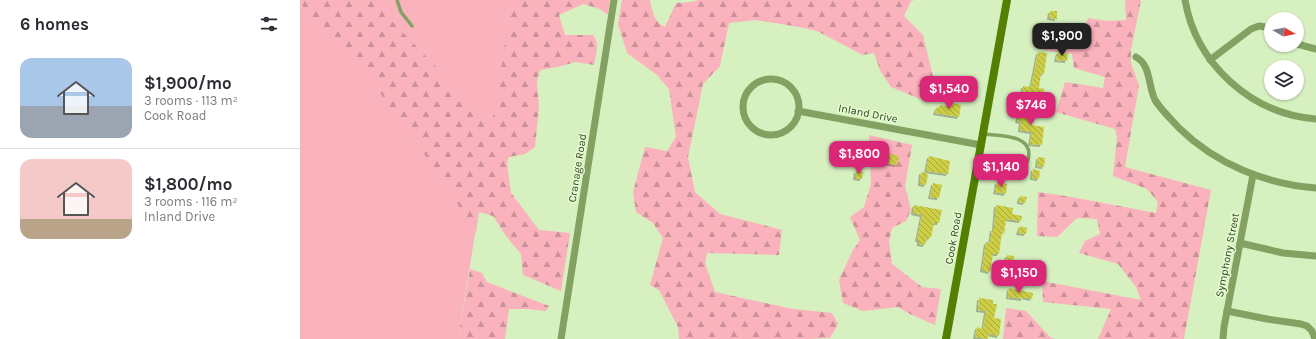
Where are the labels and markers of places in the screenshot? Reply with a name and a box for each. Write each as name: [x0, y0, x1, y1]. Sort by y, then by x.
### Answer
pin: $1,900: [1029, 23, 1095, 57]
pin: $1,540: [916, 76, 982, 110]
pin: $746: [1007, 92, 1055, 126]
pin: $1,800: [826, 141, 892, 175]
pin: $1,140: [968, 154, 1034, 188]
pin: $1,150: [986, 260, 1052, 294]

